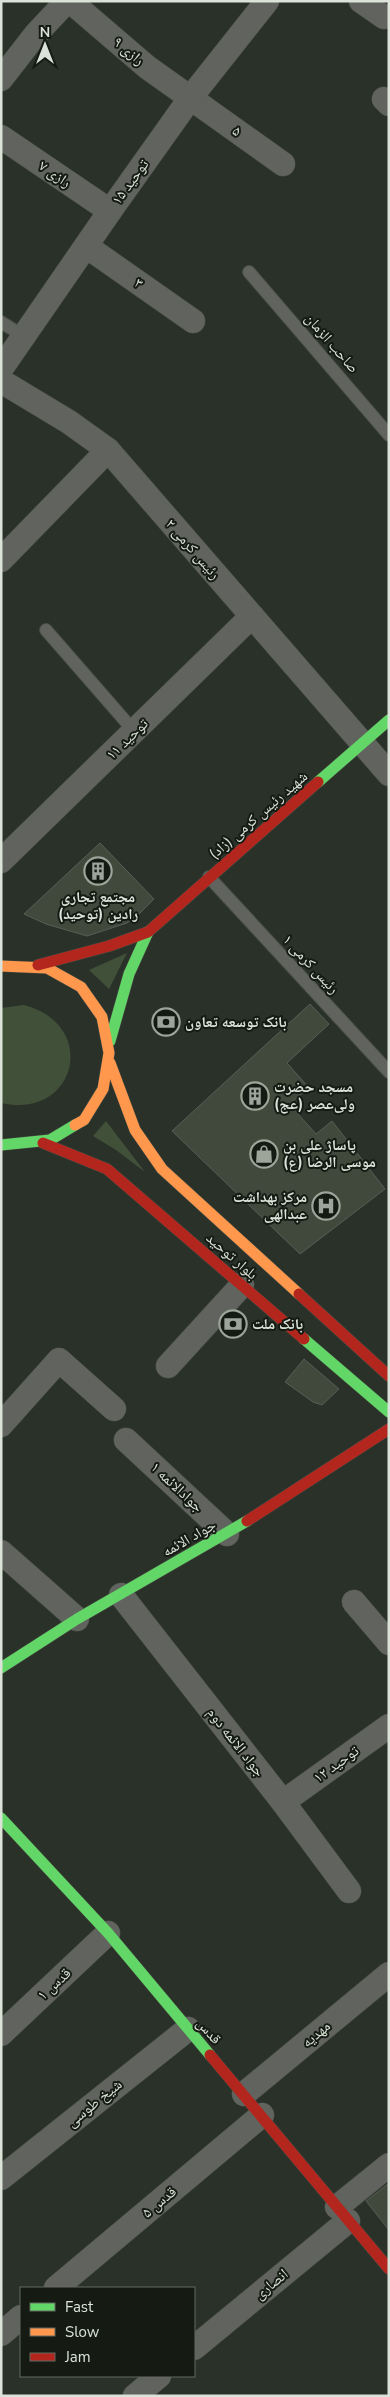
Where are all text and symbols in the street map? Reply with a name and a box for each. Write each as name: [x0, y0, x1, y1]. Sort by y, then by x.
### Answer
north arrow: [20, 20, 70, 70]
text: N: [40, 23, 50, 42]
street label: رازی ۹: [109, 32, 149, 70]
street label: ۵: [228, 121, 246, 141]
street label: توحید ۱۵: [107, 155, 154, 209]
street label: رازی ۷: [35, 156, 75, 192]
street label: ۳: [130, 273, 148, 293]
street label: صاحب الزمان: [300, 309, 364, 377]
street label: رئیس کرمی ۲: [161, 514, 225, 584]
street label: توحید ۱۱: [102, 713, 153, 764]
street label: شهید رئیس کرمی (زاد): [204, 766, 312, 863]
building icon: مجتمع تجاری رادین (توحید): [83, 856, 113, 886]
place label: مجتمع تجاری رادین (توحید): [58, 887, 138, 924]
street label: رئیس کرمی ۱: [278, 930, 344, 998]
bank icon: بانک توسعه تعاون: [151, 1007, 181, 1037]
place label: بانک توسعه تعاون: [185, 1012, 287, 1032]
place label: مسجد حضرت ولی‌عصر (عج): [274, 1077, 355, 1114]
building icon: مسجد حضرت ولی‌عصر (عج): [240, 1081, 270, 1111]
place label: پاساژ علی بن موسی الرضا (ع): [283, 1135, 376, 1172]
shop icon: پاساژ علی بن موسی الرضا (ع): [249, 1139, 279, 1169]
place label: مرکز بهداشت عبدالهی: [233, 1187, 307, 1224]
hospital icon: مرکز بهداشت عبدالهی: [311, 1191, 341, 1221]
street label: بلوار توحید: [202, 1228, 262, 1284]
bank icon: بانک ملت: [218, 1309, 248, 1339]
place label: بانک ملت: [252, 1314, 303, 1334]
street label: جوادالائمه ۱: [146, 1457, 208, 1517]
street label: جواد الائمه: [159, 1514, 220, 1561]
street label: جواد الائمه دوم: [203, 1703, 270, 1781]
street label: توحید ۱۲: [309, 1740, 363, 1787]
street label: قدس ۱: [33, 1963, 75, 2005]
street label: قدس: [192, 2014, 226, 2048]
street label: مهدیه: [297, 2016, 335, 2052]
street label: شیخ طوسی: [62, 2074, 126, 2132]
street label: قدس ۵: [138, 2182, 180, 2222]
street label: انصاری: [250, 2264, 292, 2304]
legend: [20, 2287, 195, 2377]
text: Fast: [65, 2297, 94, 2317]
text: Slow: [65, 2322, 100, 2342]
text: Jam: [64, 2347, 91, 2367]

